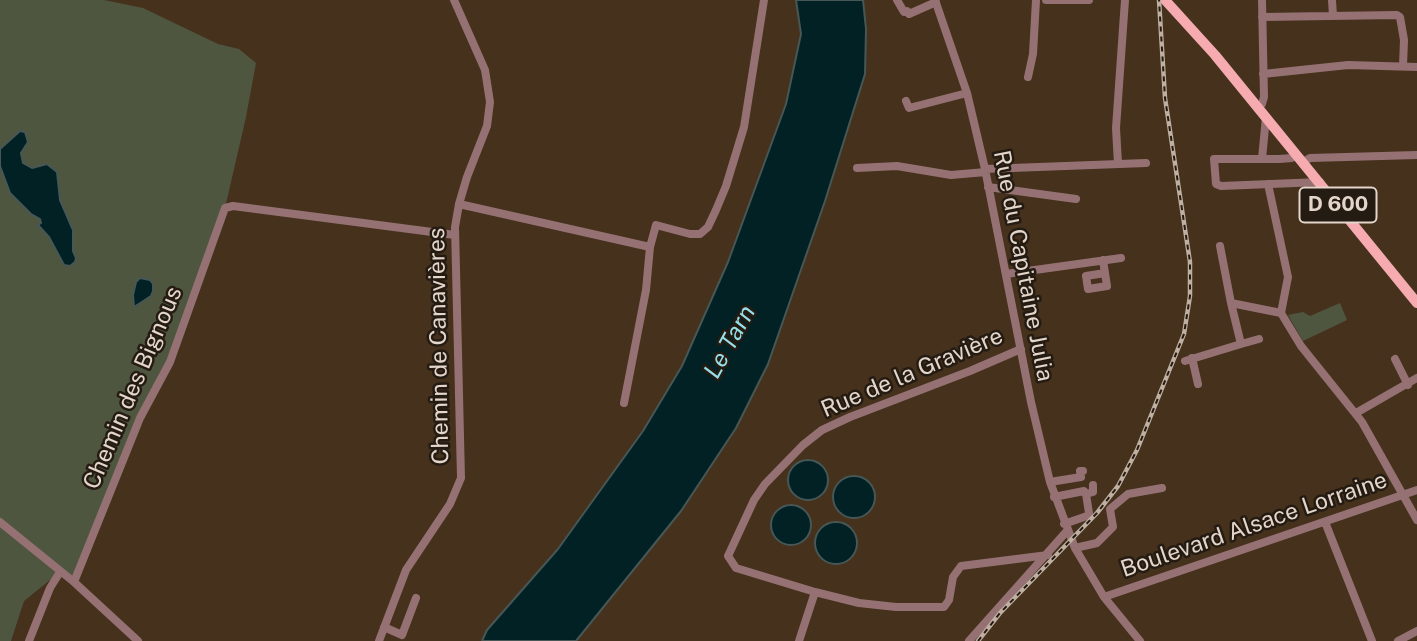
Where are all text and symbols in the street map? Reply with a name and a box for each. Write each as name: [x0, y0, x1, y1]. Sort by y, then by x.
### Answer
street label: Rue du Capitaine Julia: [987, 148, 1059, 384]
road number: D 600: [1300, 188, 1376, 222]
street label: Chemin de Canavières: [423, 227, 455, 465]
street label: Chemin des Bignous: [78, 283, 188, 493]
water label: Le Tarn: [698, 300, 762, 384]
street label: Rue de la Gravière: [817, 322, 1007, 424]
street label: Boulevard Alsace Lorraine: [1117, 466, 1391, 584]

